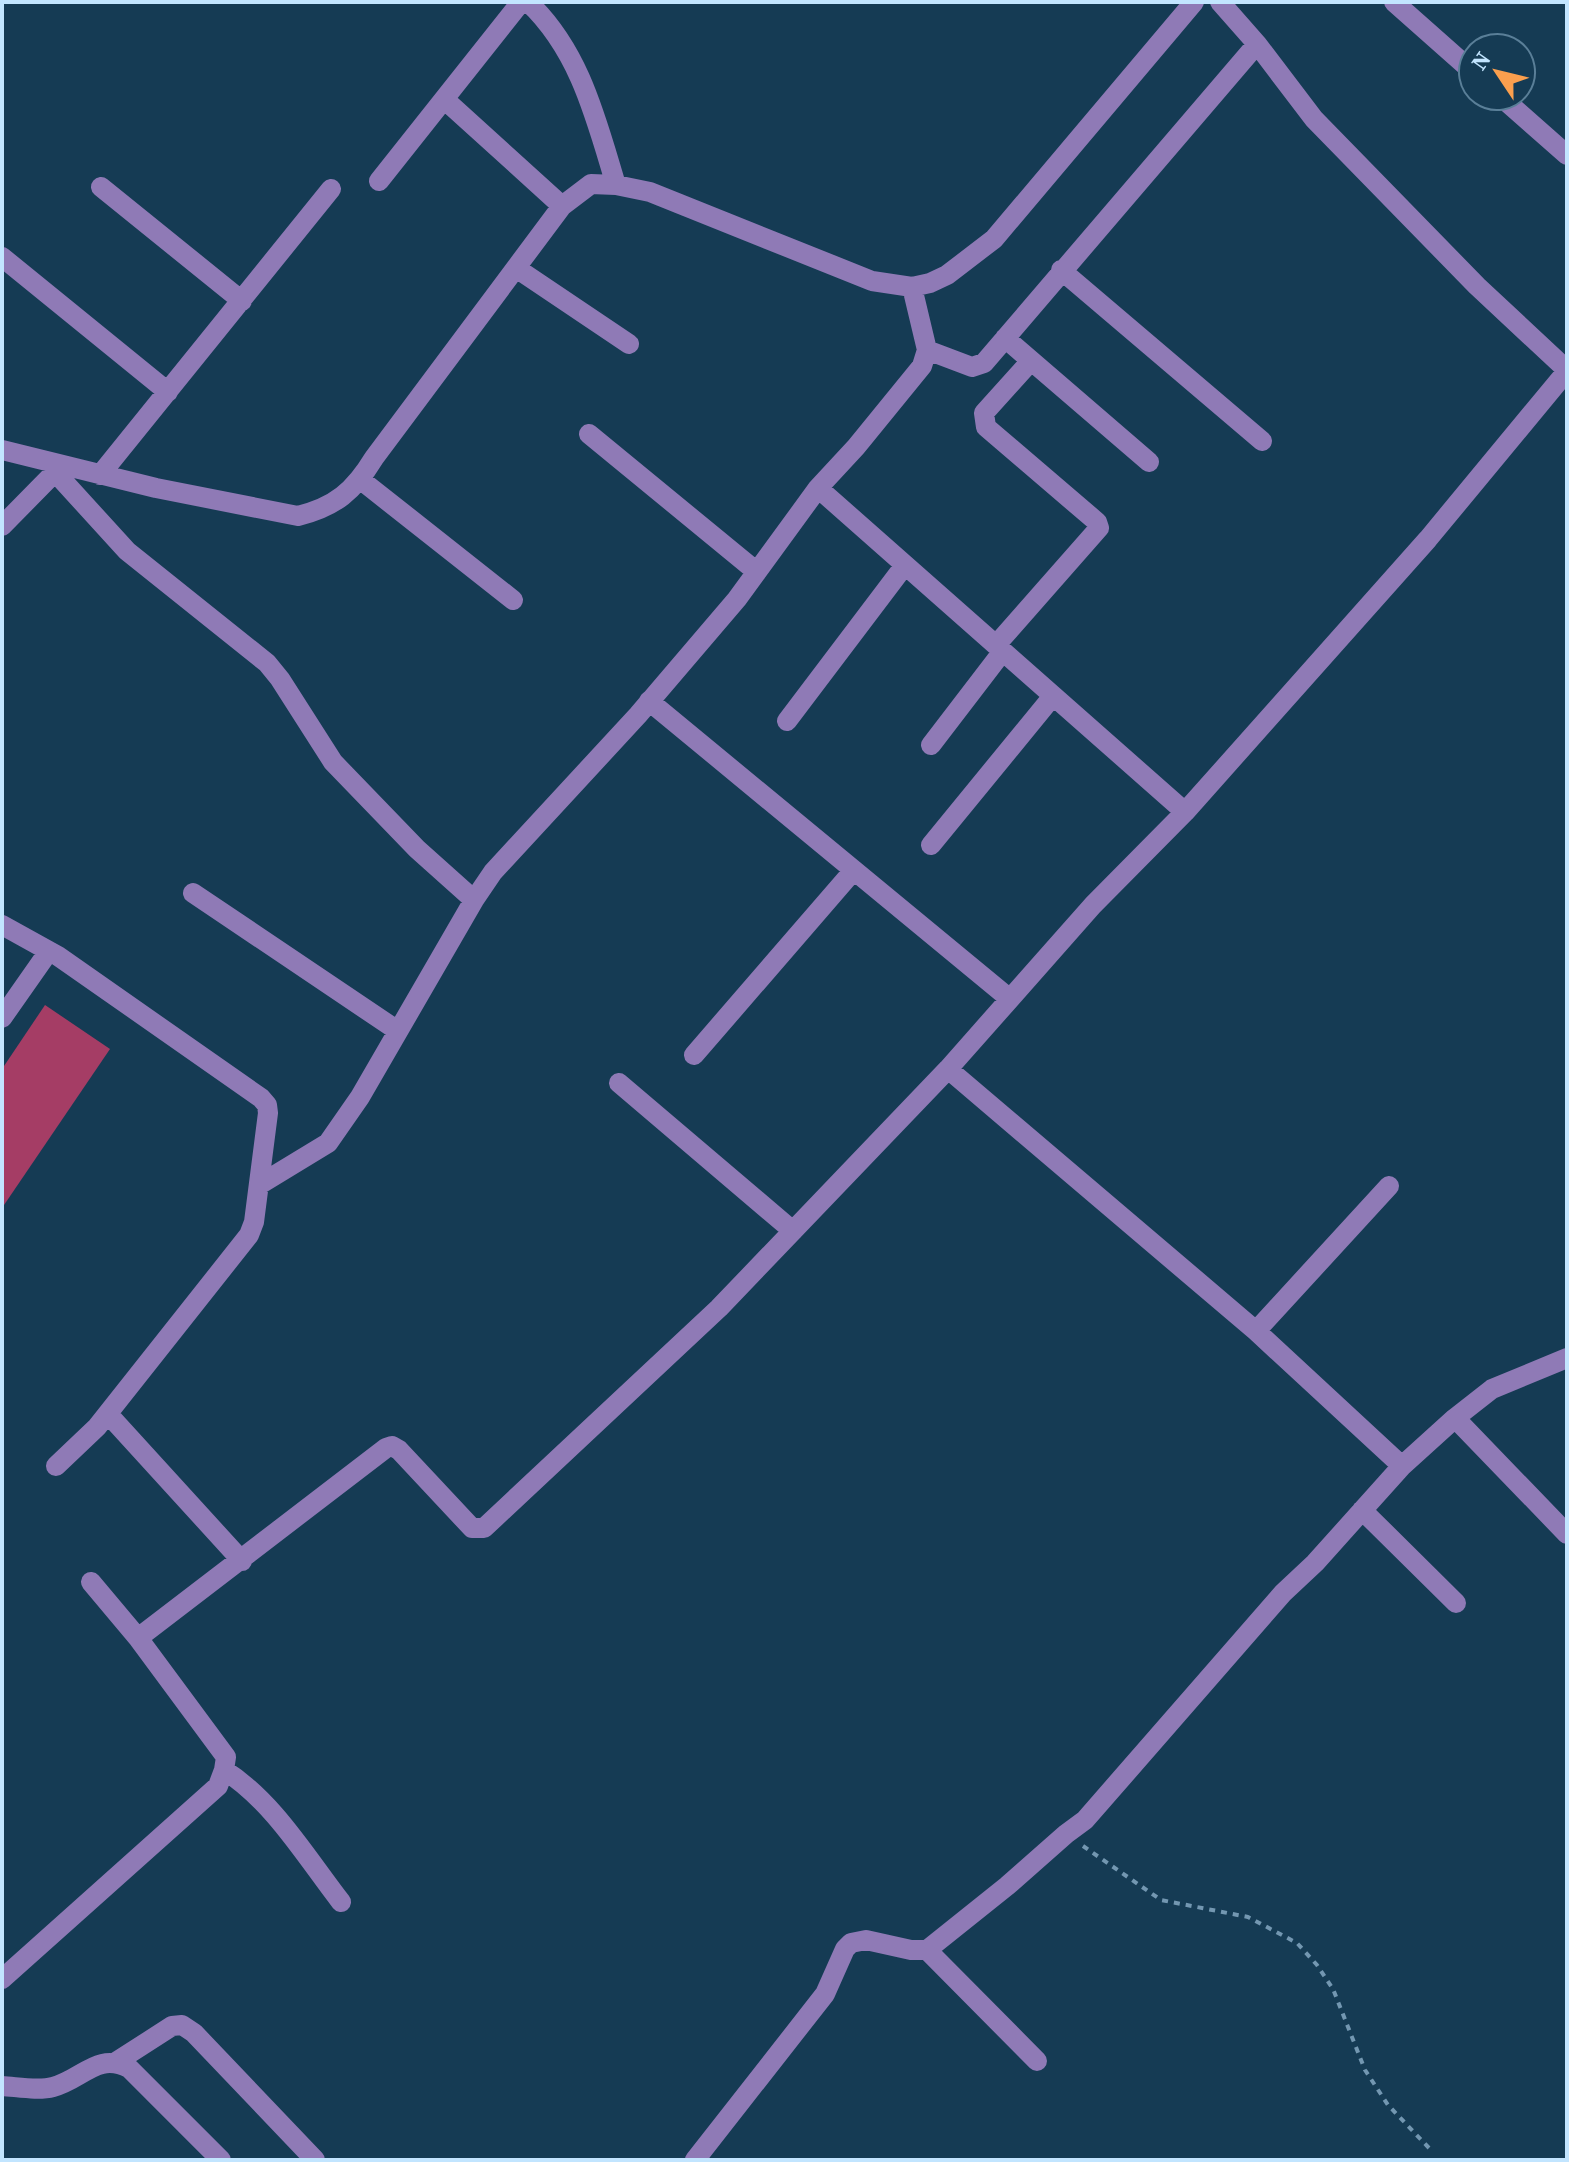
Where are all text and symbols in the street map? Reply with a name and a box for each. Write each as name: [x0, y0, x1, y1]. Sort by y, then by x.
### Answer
north arrow: [1457, 32, 1537, 112]
text: N: [1464, 45, 1498, 76]

